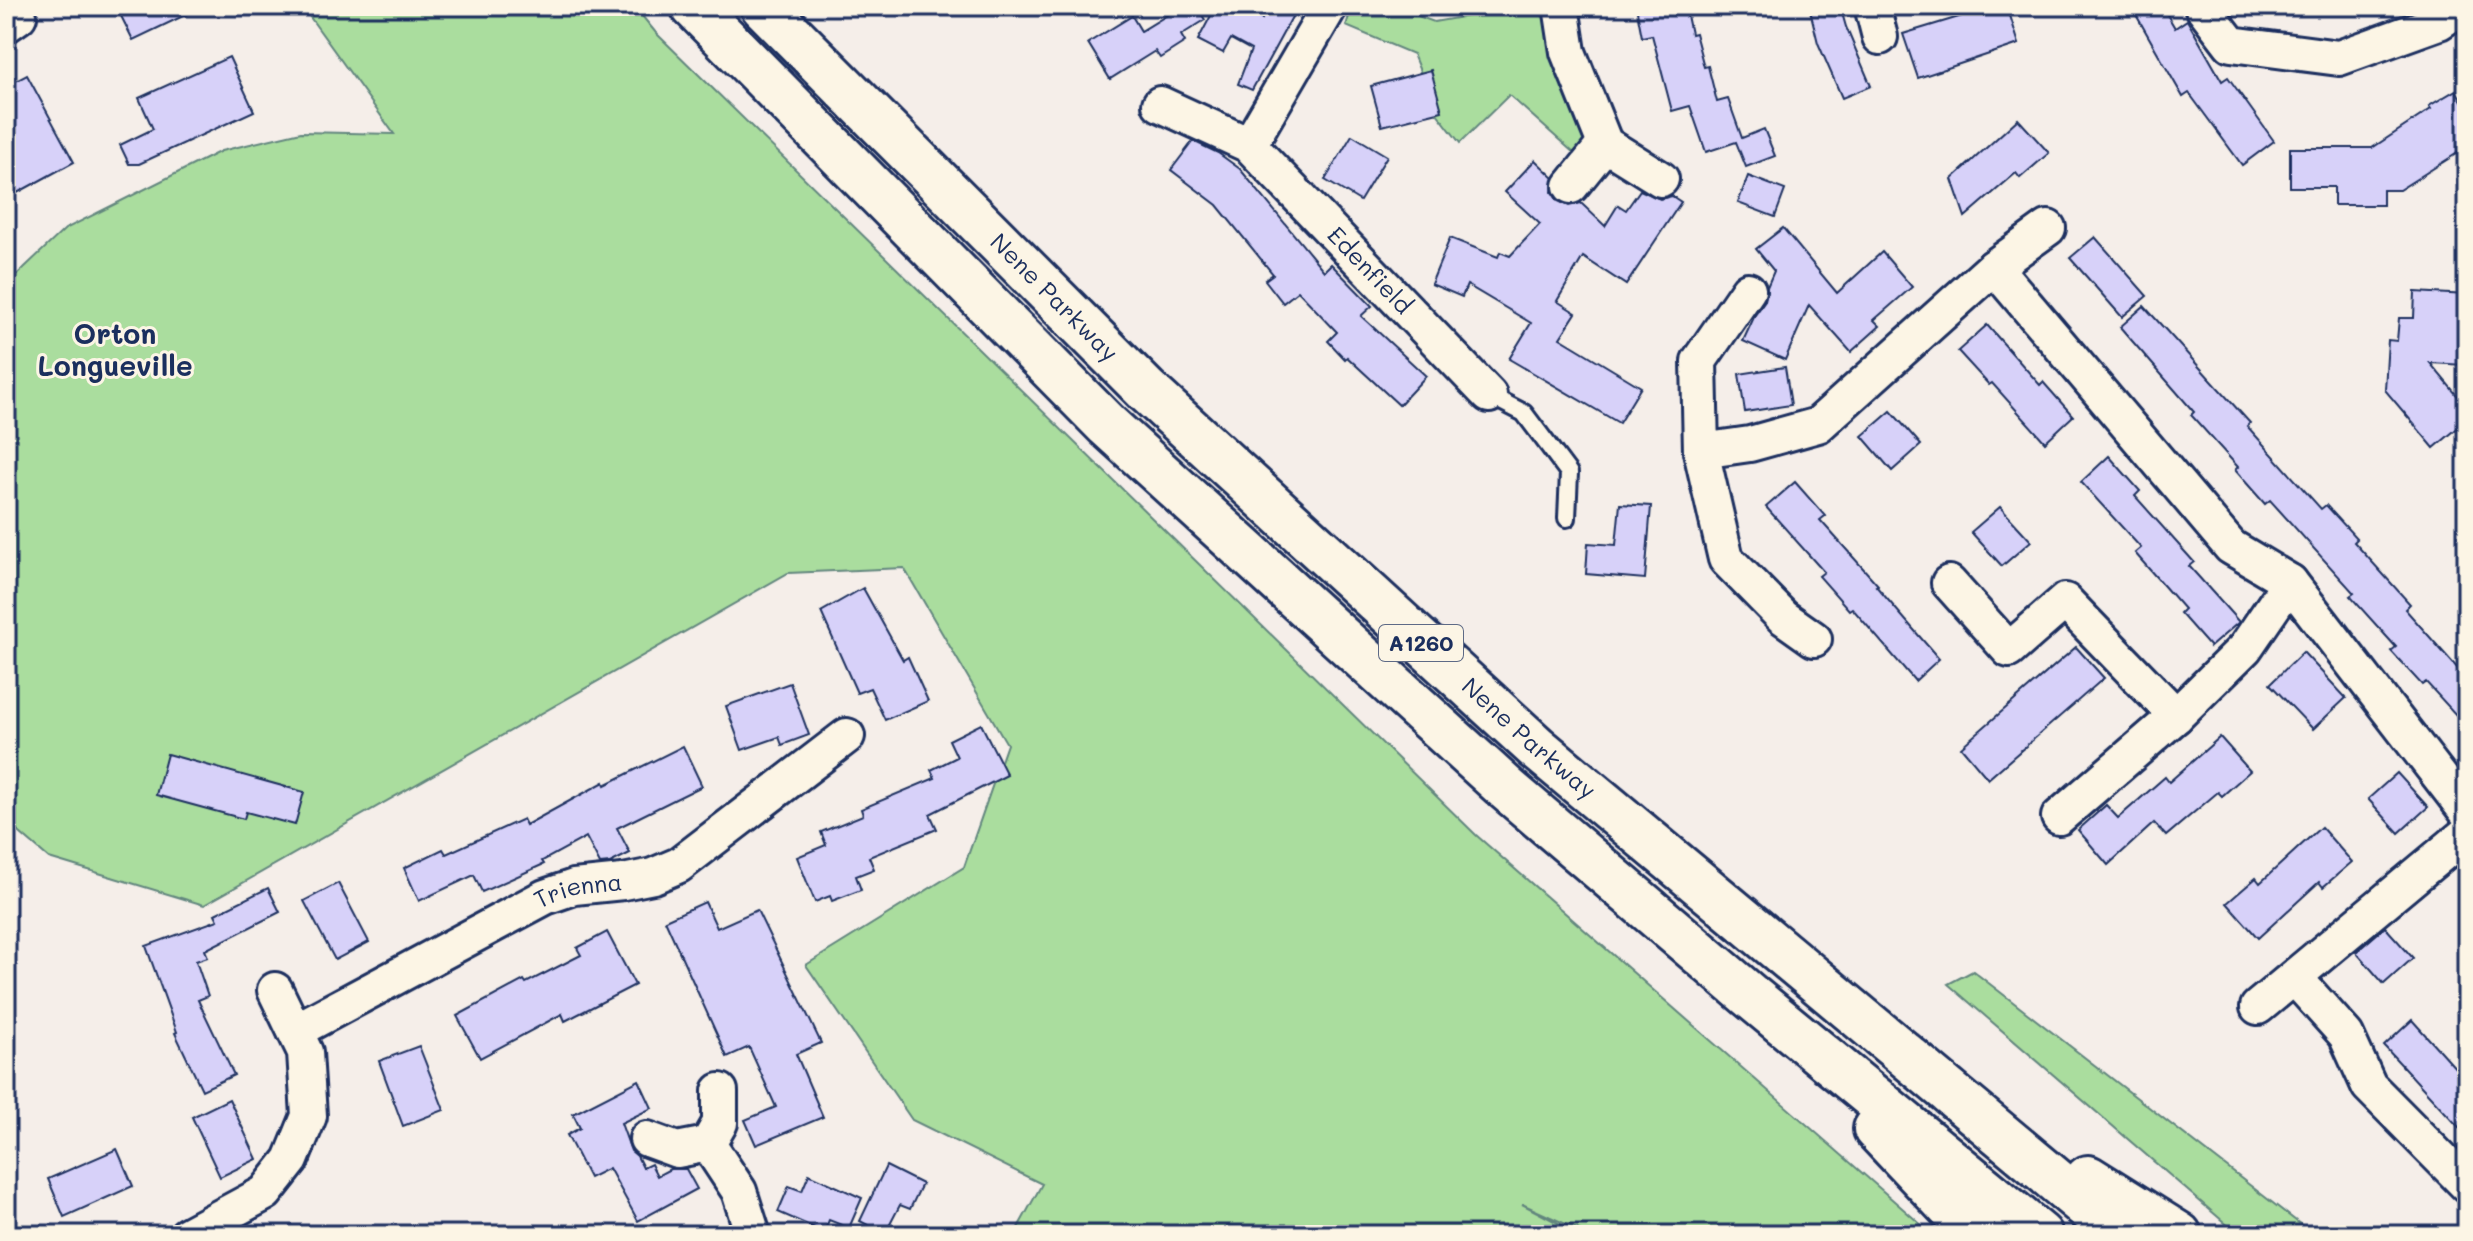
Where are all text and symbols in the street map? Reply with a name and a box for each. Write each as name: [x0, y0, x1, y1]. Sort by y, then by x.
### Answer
street label: Edenfield: [1321, 219, 1420, 320]
street label: Nene Parkway: [984, 226, 1126, 367]
district label: Orton Longueville: [37, 315, 193, 383]
road number: A1260: [1379, 625, 1463, 661]
street label: Nene Parkway: [1456, 670, 1603, 805]
street label: Trienna: [528, 865, 623, 914]

